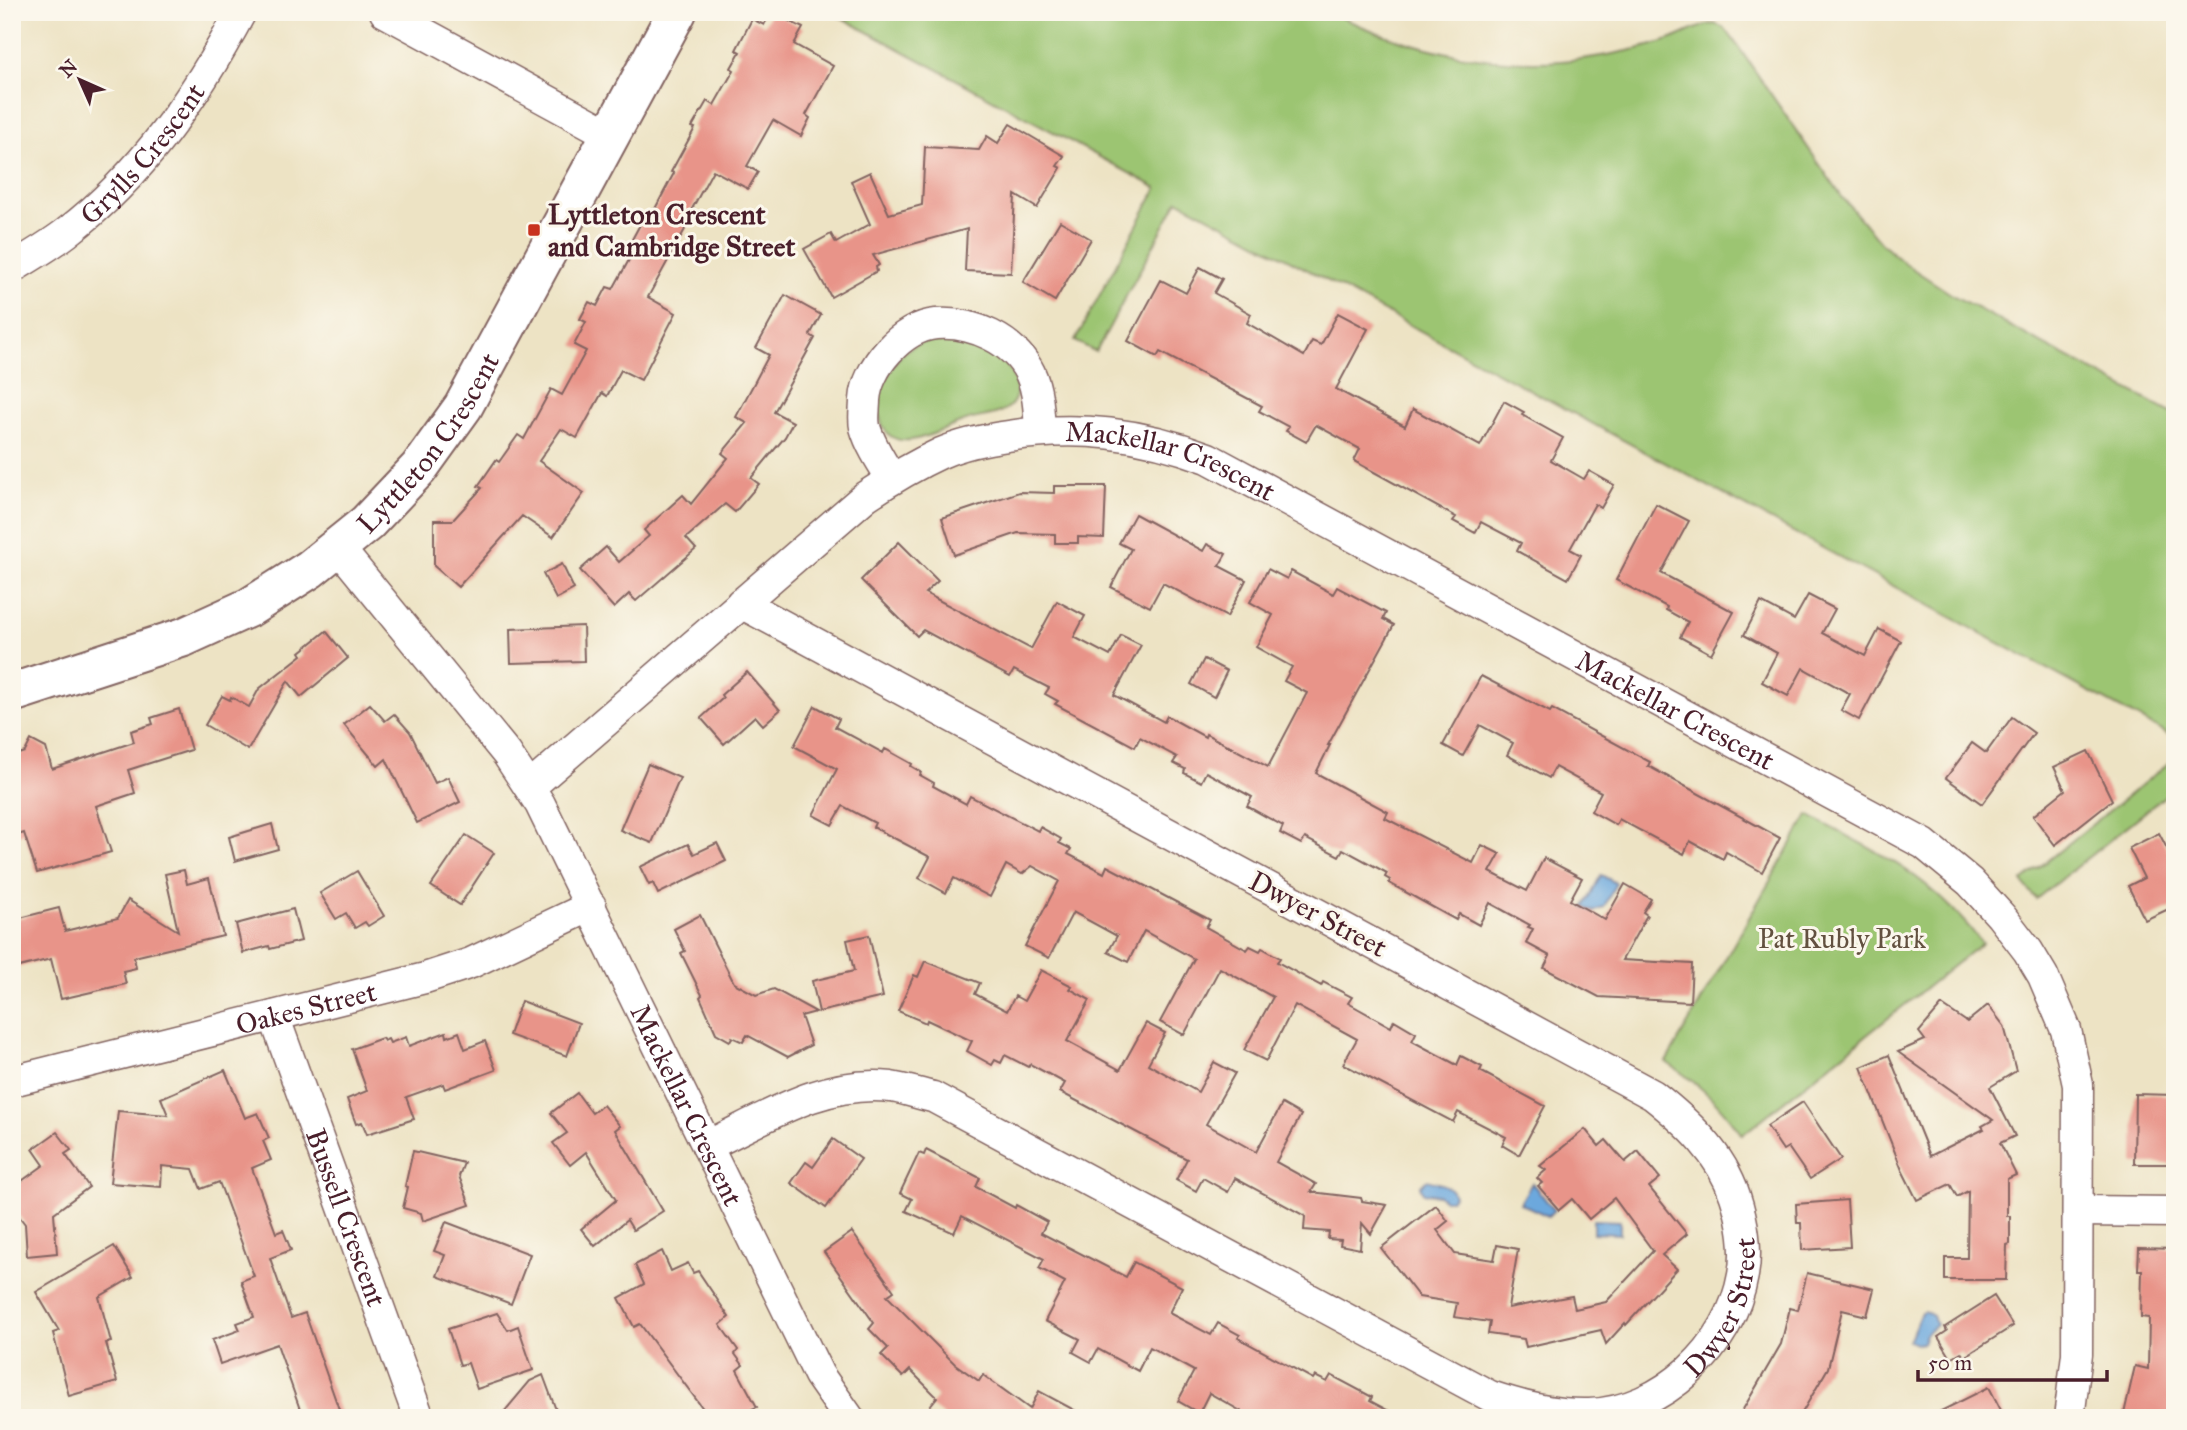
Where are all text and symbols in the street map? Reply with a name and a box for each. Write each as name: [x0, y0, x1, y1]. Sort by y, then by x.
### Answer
north arrow: [46, 46, 116, 116]
text: N: [54, 54, 82, 82]
street label: Grylls Crescent: [72, 76, 212, 232]
place label: Lyttleton Crescent and Cambridge Street: [548, 197, 795, 264]
marker: Lyttleton Crescent and Cambridge Street: [526, 222, 542, 238]
street label: Lyttleton Crescent: [349, 346, 507, 540]
street label: Mackellar Crescent: [1065, 413, 1282, 509]
street label: Mackellar Crescent: [1570, 642, 1781, 778]
street label: Dwyer Street: [1243, 863, 1393, 965]
park label: Pat Rubly Park: [1758, 921, 1926, 956]
street label: Oakes Street: [232, 973, 380, 1042]
street label: Mackellar Crescent: [623, 998, 751, 1212]
street label: Bussell Crescent: [299, 1124, 395, 1311]
street label: Dwyer Street: [1676, 1236, 1763, 1384]
scale bar: [1918, 1339, 2106, 1383]
text: 50 m: [1928, 1350, 1973, 1376]

